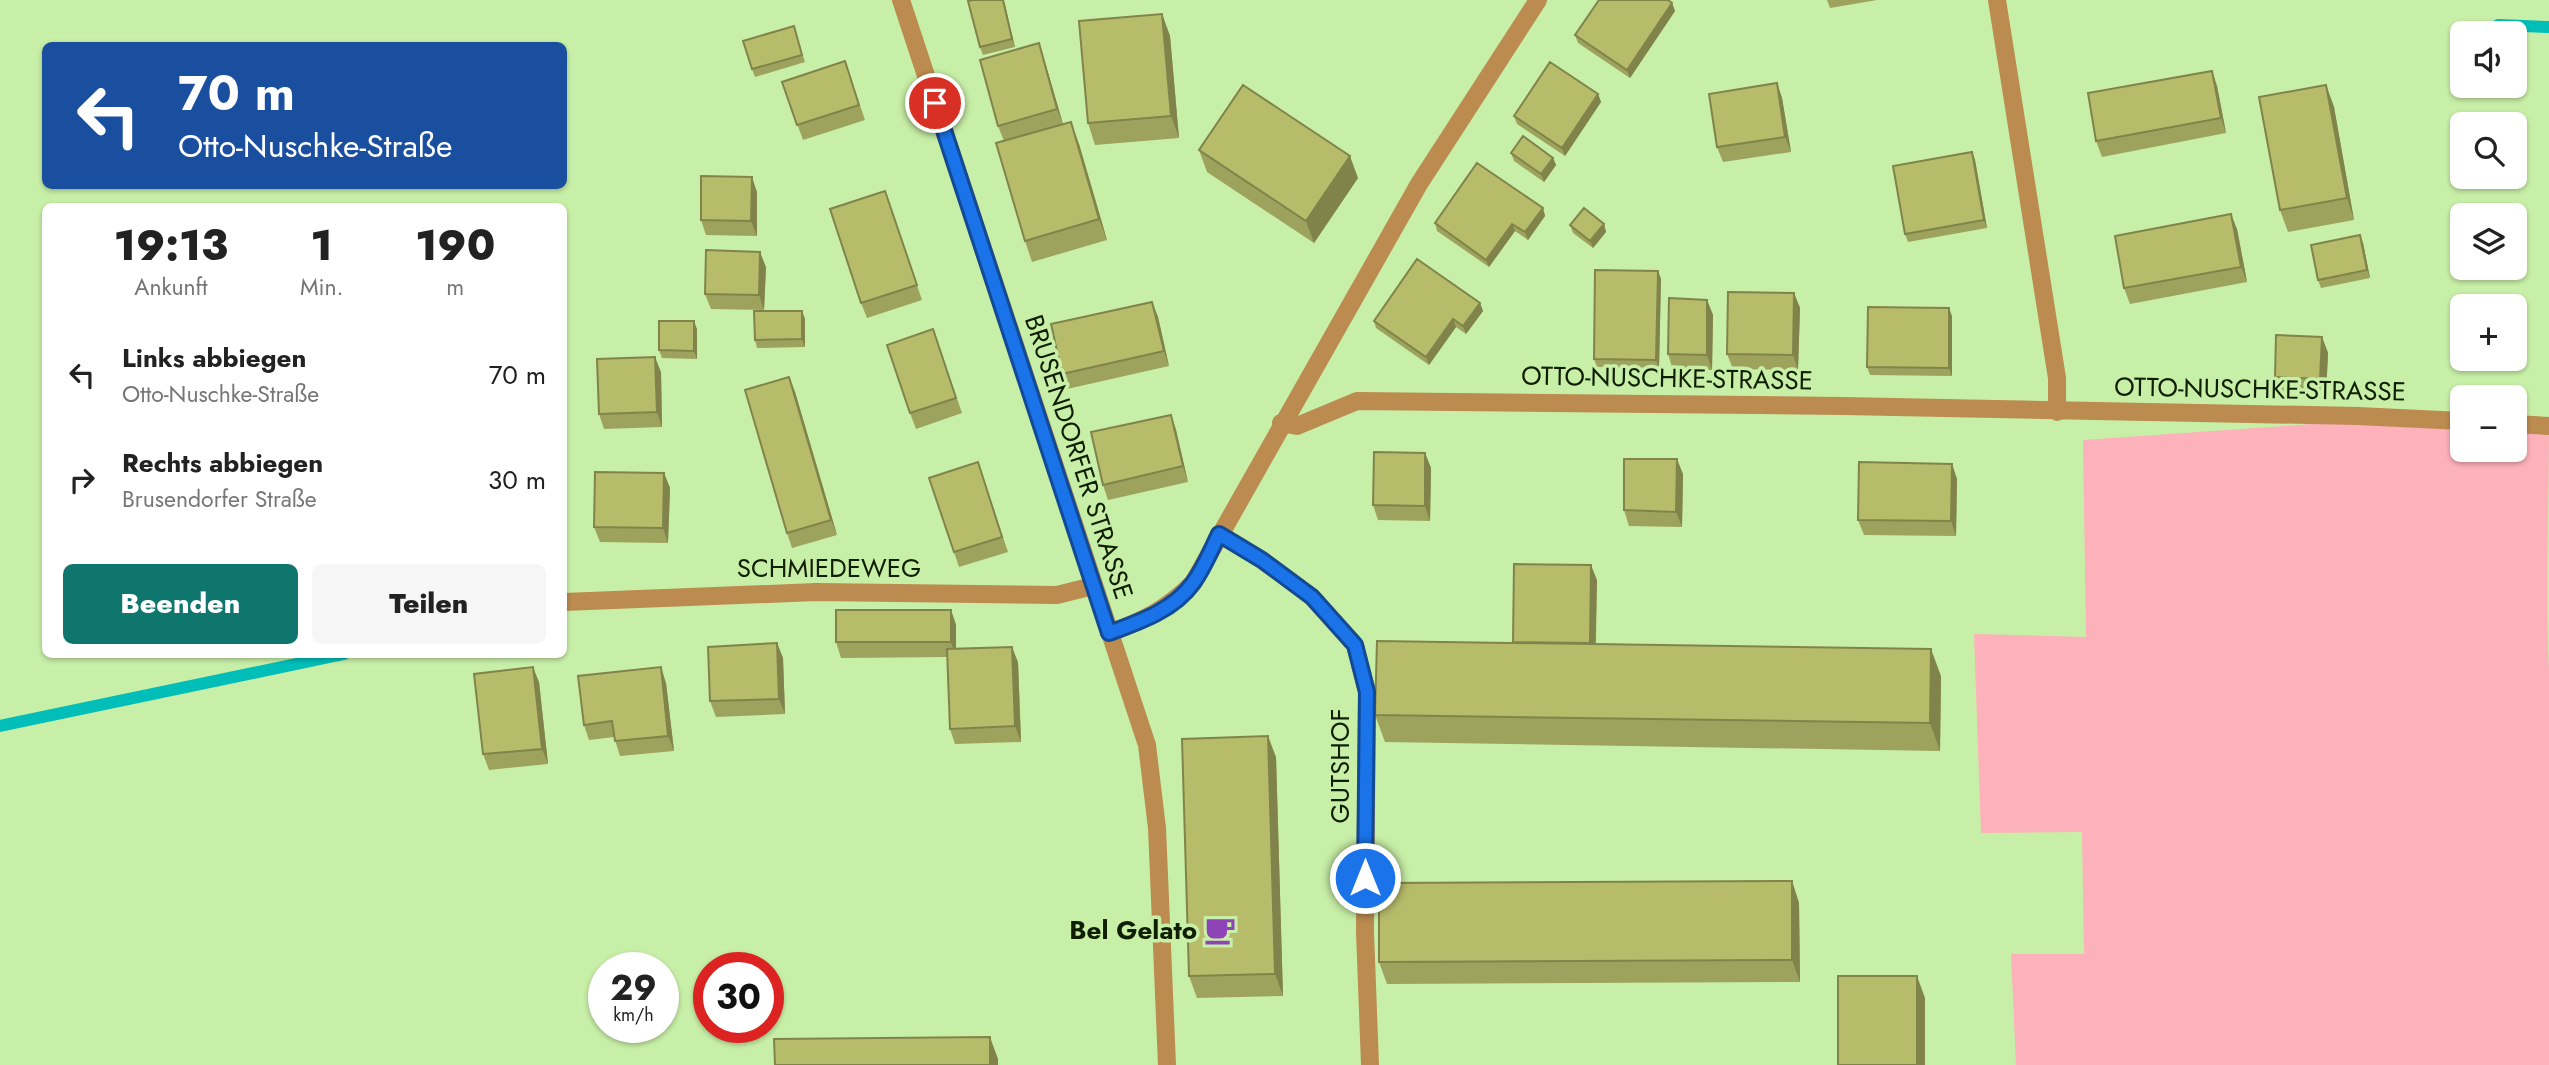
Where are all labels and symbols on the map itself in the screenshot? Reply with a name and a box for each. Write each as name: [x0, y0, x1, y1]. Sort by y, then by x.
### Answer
pin: [905, 73, 965, 133]
street label: BRUSENDORFER STRASSE: [1015, 310, 1143, 604]
street label: OTTO-NUSCHKE-STRASSE: [1521, 356, 1813, 400]
street label: OTTO-NUSCHKE-STRASSE: [2114, 367, 2406, 411]
street label: SCHMIEDEWEG: [737, 549, 921, 587]
street label: GUTSHOF: [1321, 709, 1359, 823]
position arrow: [1328, 841, 1402, 915]
place label: Bel Gelato: [1069, 911, 1197, 949]
cafe icon: Bel Gelato: [1203, 913, 1237, 947]
speed limit sign: 30: [693, 952, 784, 1043]

